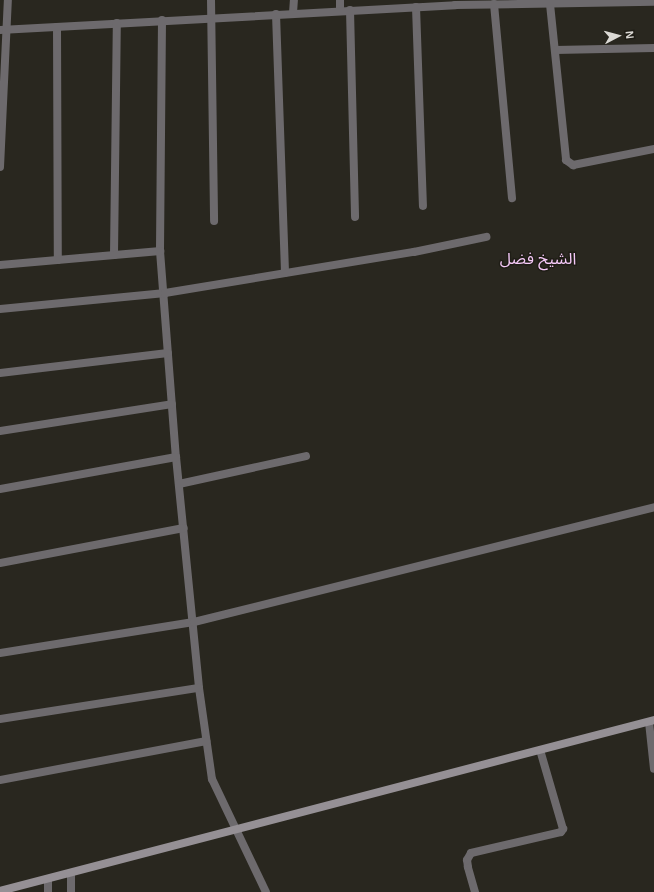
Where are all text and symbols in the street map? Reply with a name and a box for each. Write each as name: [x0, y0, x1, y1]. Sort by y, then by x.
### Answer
north arrow: [598, 16, 638, 56]
text: N: [624, 30, 636, 39]
district label: الشيخ فضل: [500, 249, 576, 269]

